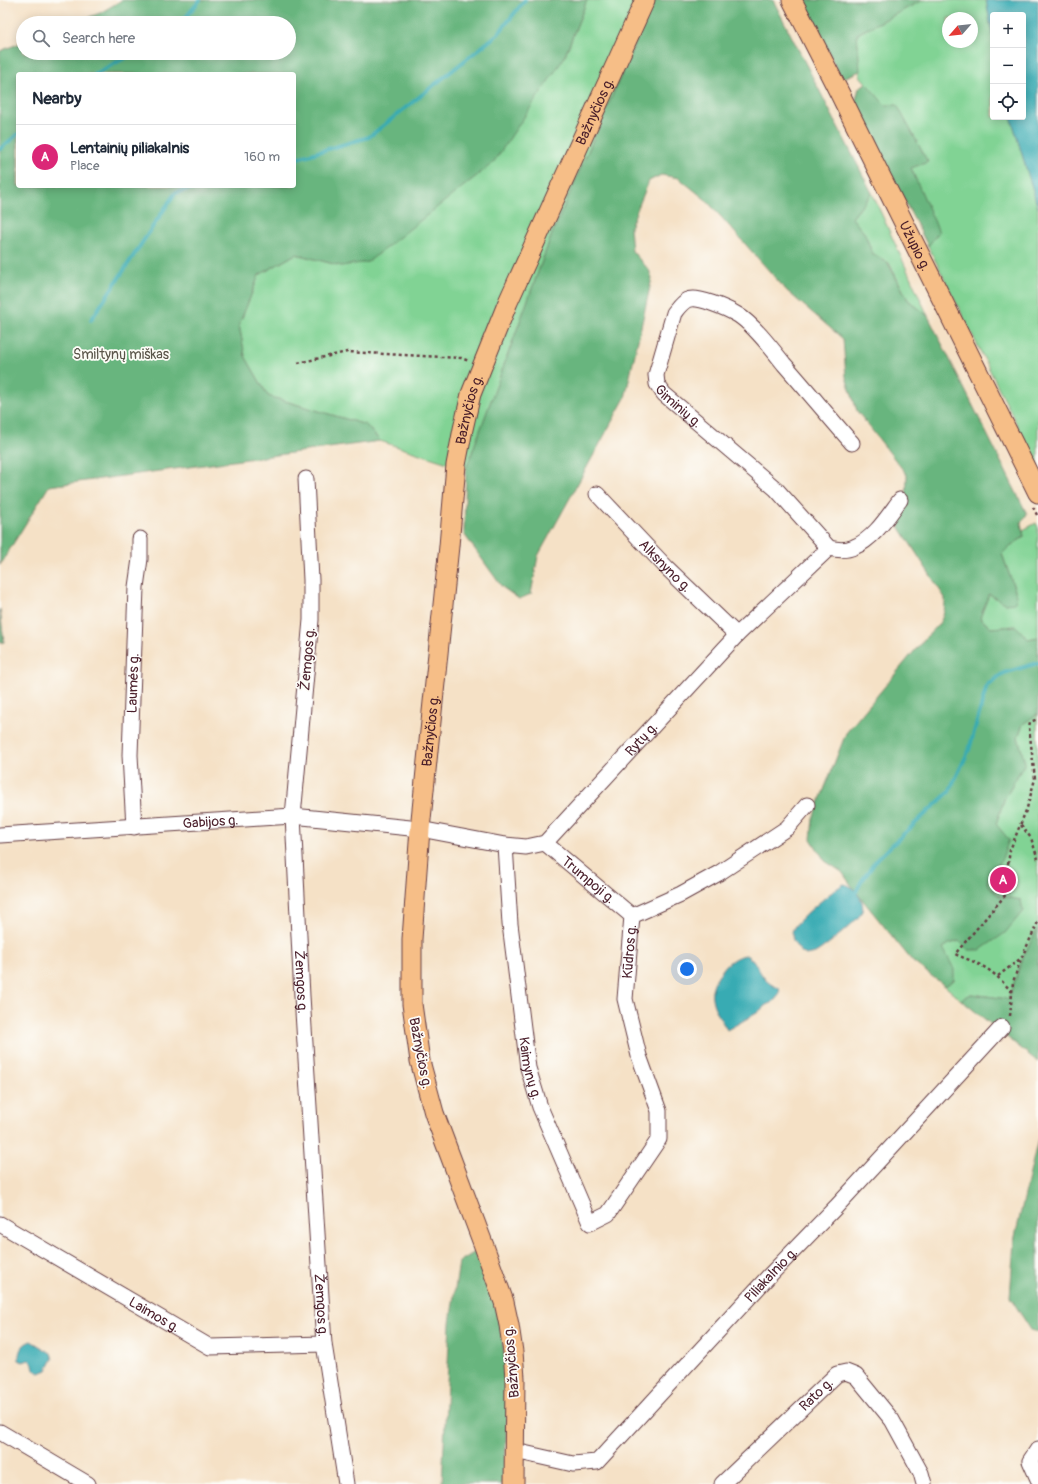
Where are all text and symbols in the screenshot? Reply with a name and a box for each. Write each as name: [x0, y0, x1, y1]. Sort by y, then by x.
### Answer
north arrow: [942, 12, 978, 48]
map controls: [990, 12, 1026, 120]
button: +: [990, 12, 1026, 48]
search box: [16, 16, 296, 60]
icon: search: [30, 27, 52, 49]
text: Search here: [62, 29, 135, 48]
button: −: [990, 48, 1026, 84]
street label: Bažnyčios g.: [572, 75, 618, 148]
button: locate: [990, 84, 1026, 120]
text: Nearby: [32, 88, 81, 109]
text: Lentainių piliakalnis: [70, 139, 189, 158]
text: A: [41, 149, 49, 165]
text: 160 m: [244, 149, 280, 165]
text: Place: [70, 158, 99, 174]
street label: Užupio g.: [895, 218, 934, 274]
park label: Smiltynų miškas: [73, 346, 170, 363]
street label: Bažnyčios g.: [452, 372, 487, 446]
street label: Giminių g.: [651, 381, 705, 431]
street label: Alksnyno g.: [635, 536, 695, 596]
street label: Žemgos g.: [296, 627, 319, 691]
street label: Laumės g.: [123, 653, 143, 714]
street label: Bažnyčios g.: [418, 694, 443, 767]
street label: Rytų g.: [622, 719, 661, 760]
street label: Gabijos g.: [182, 812, 239, 832]
street label: Trumpoji g.: [558, 853, 619, 907]
pin: A: [990, 865, 1016, 895]
street label: Kūdros g.: [619, 924, 640, 979]
street label: Žemgos g.: [291, 950, 311, 1014]
your location: [677, 959, 697, 979]
street label: Bažnyčios g.: [405, 1016, 436, 1090]
street label: Kaimynų g.: [515, 1036, 545, 1102]
street label: Piliakalnio g.: [741, 1244, 801, 1306]
street label: Žemgos g.: [311, 1273, 332, 1337]
street label: Laimos g.: [126, 1293, 183, 1336]
street label: Bažnyčios g.: [500, 1325, 523, 1399]
street label: Rato g.: [796, 1374, 837, 1415]

